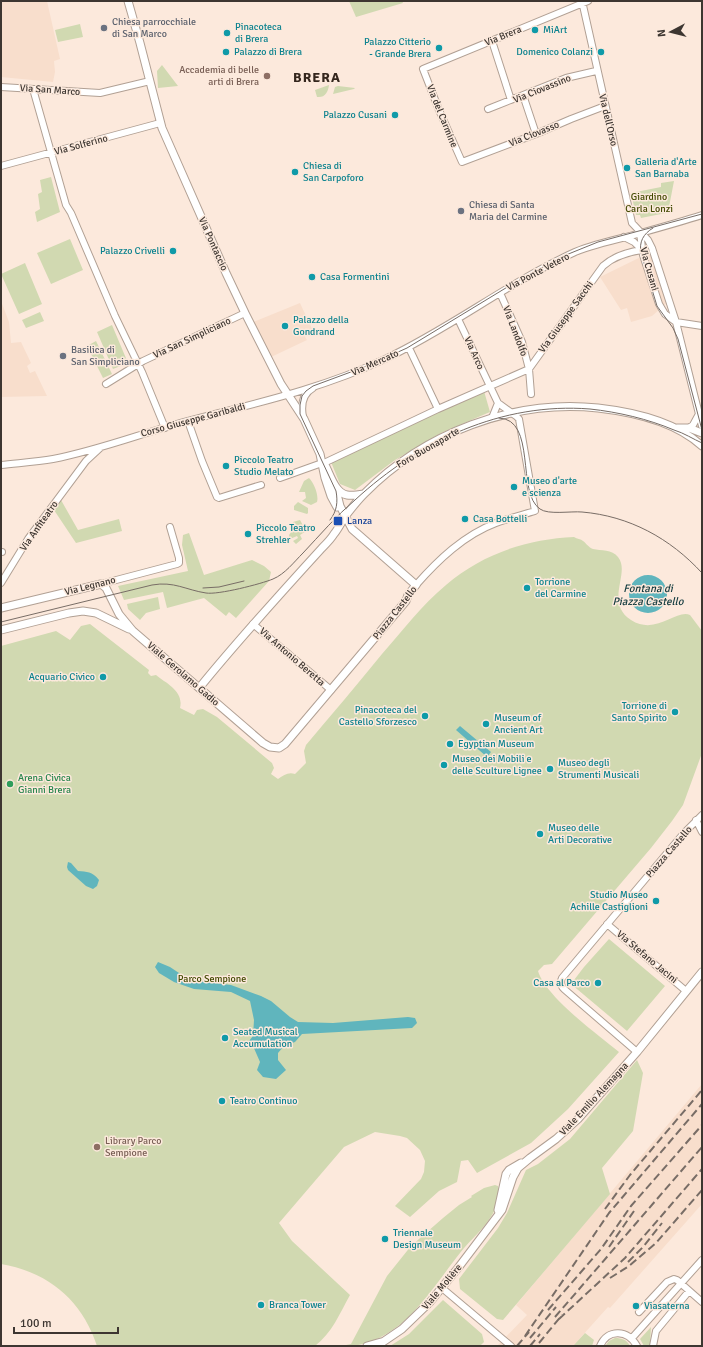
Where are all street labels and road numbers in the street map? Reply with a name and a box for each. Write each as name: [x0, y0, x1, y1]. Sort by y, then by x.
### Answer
street label: Via Brera: [483, 23, 523, 49]
street label: Via Ciovassino: [511, 72, 573, 106]
street label: Via San Marco: [19, 82, 81, 98]
street label: Via del Carmine: [424, 83, 460, 149]
street label: Via dell'Orso: [596, 93, 620, 147]
street label: Via Ciovasso: [507, 118, 561, 150]
street label: Via Solferino: [53, 132, 109, 158]
street label: Via Pontaccio: [196, 215, 230, 273]
street label: Via Cusani: [637, 246, 661, 292]
street label: Via Ponte Vetero: [504, 250, 572, 294]
street label: Via Giuseppe Sacchi: [536, 279, 596, 355]
street label: Via Landolfo: [500, 304, 530, 358]
street label: Via San Simpliciano: [151, 315, 233, 361]
street label: Via Arco: [461, 334, 487, 372]
street label: Via Mercato: [349, 347, 401, 379]
street label: Corso Giuseppe Garibaldi: [139, 400, 247, 440]
street label: Foro Buonaparte: [394, 425, 462, 471]
street label: Via Anfiteatro: [17, 499, 61, 553]
street label: Via Legnano: [63, 574, 117, 598]
street label: Piazza Castello: [370, 584, 420, 642]
street label: Via Antonio Beretta: [257, 625, 327, 689]
street label: Viale Gerolamo Gadio: [144, 639, 222, 709]
street label: Piazza Castello: [643, 824, 695, 880]
street label: Via Stefano Jacini: [614, 928, 680, 986]
street label: Viale Emilio Alemagna: [557, 1060, 631, 1138]
street label: Viale Molière: [419, 1262, 465, 1312]

